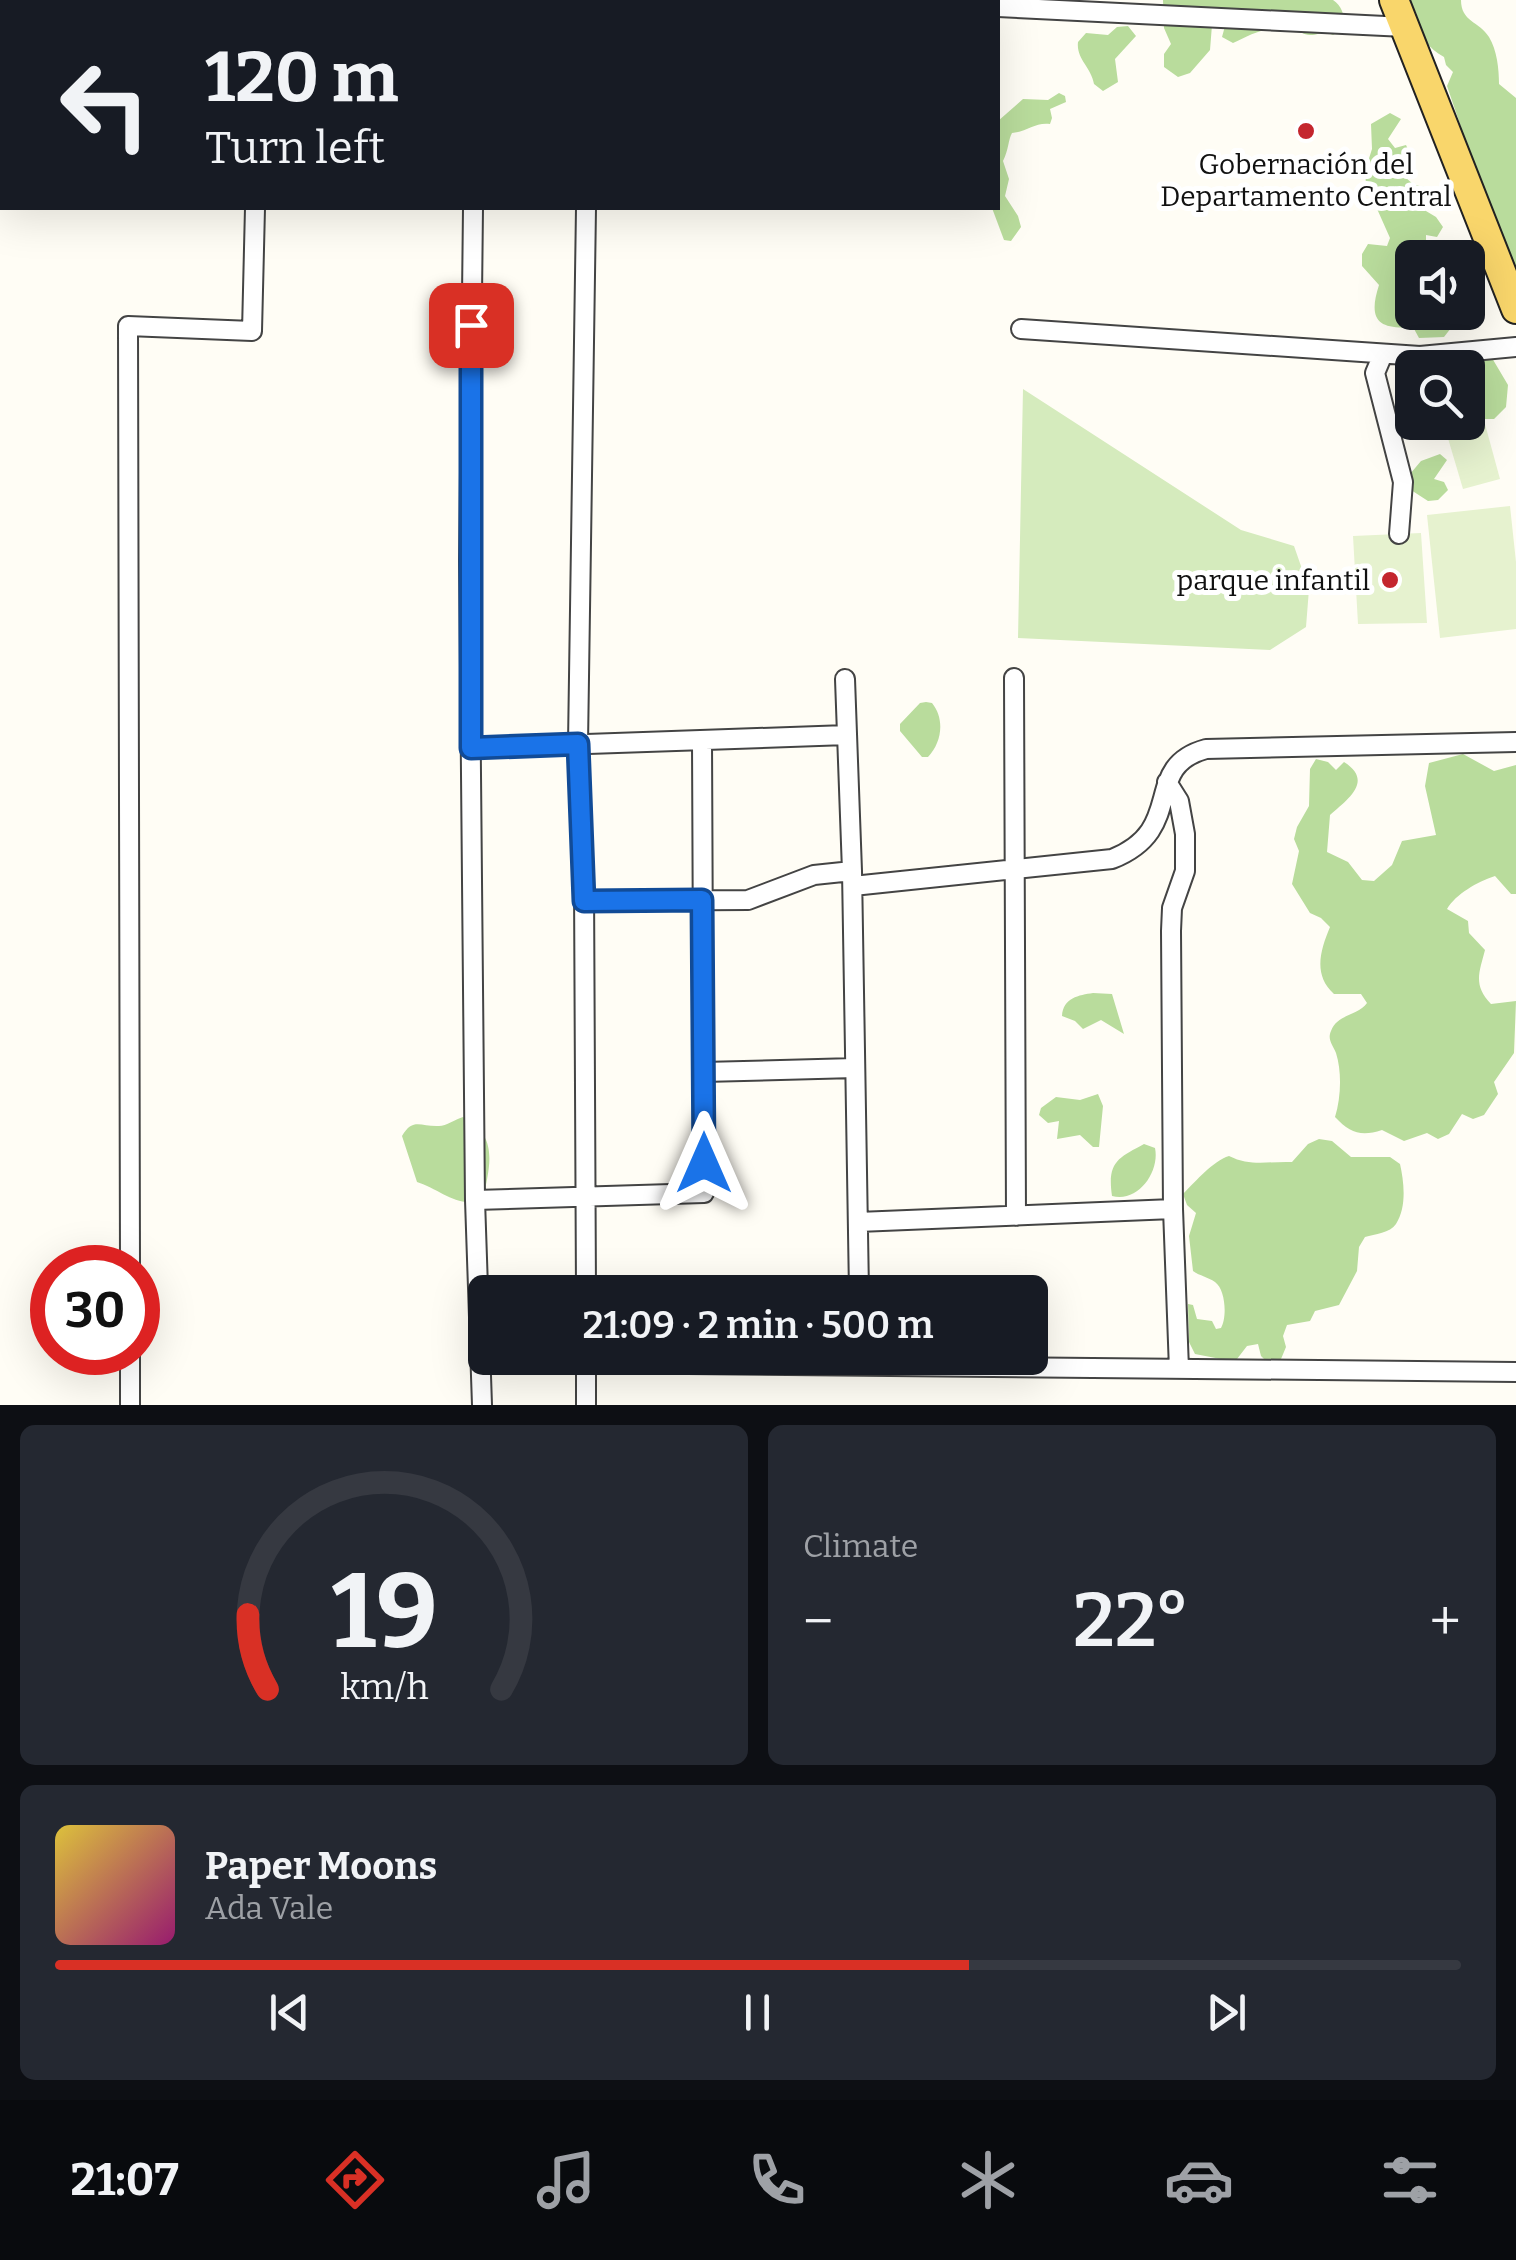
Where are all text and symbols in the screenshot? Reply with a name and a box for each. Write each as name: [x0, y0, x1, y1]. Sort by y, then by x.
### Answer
text: 120 m: [205, 36, 398, 120]
icon: left: [40, 40, 170, 170]
marker: Gobernación del Departamento Central: [1295, 120, 1317, 142]
text: Turn left: [205, 121, 385, 175]
place label: Gobernación del Departamento Central: [1160, 148, 1452, 213]
map controls: [1395, 240, 1485, 440]
button: sound: [1395, 240, 1485, 330]
pin: [429, 283, 514, 368]
icon: arrive: [444, 298, 499, 353]
button: search: [1395, 350, 1485, 440]
place label: parque infantil: [1177, 564, 1370, 597]
marker: parque infantil: [1379, 569, 1401, 591]
position arrow: [652, 1111, 756, 1215]
speed limit sign: 30: [30, 1245, 160, 1375]
text: 21:09 · 2 min · 500 m: [582, 1302, 934, 1348]
text: Climate: [803, 1527, 918, 1565]
text: 19: [331, 1550, 437, 1675]
text: 22°: [1073, 1576, 1190, 1666]
text: −: [803, 1589, 833, 1655]
text: +: [1430, 1589, 1461, 1655]
text: km/h: [340, 1666, 428, 1708]
text: Paper Moons: [205, 1843, 437, 1889]
text: Ada Vale: [205, 1889, 333, 1927]
icon: previous: [262, 1985, 317, 2040]
icon: pause: [730, 1985, 785, 2040]
icon: next: [1199, 1985, 1254, 2040]
icon: directions: [320, 2145, 390, 2215]
icon: music: [531, 2145, 601, 2215]
icon: phone: [742, 2145, 812, 2215]
icon: climate: [953, 2145, 1023, 2215]
icon: car: [1164, 2145, 1234, 2215]
icon: filters: [1375, 2145, 1445, 2215]
text: 21:07: [71, 2153, 179, 2207]

